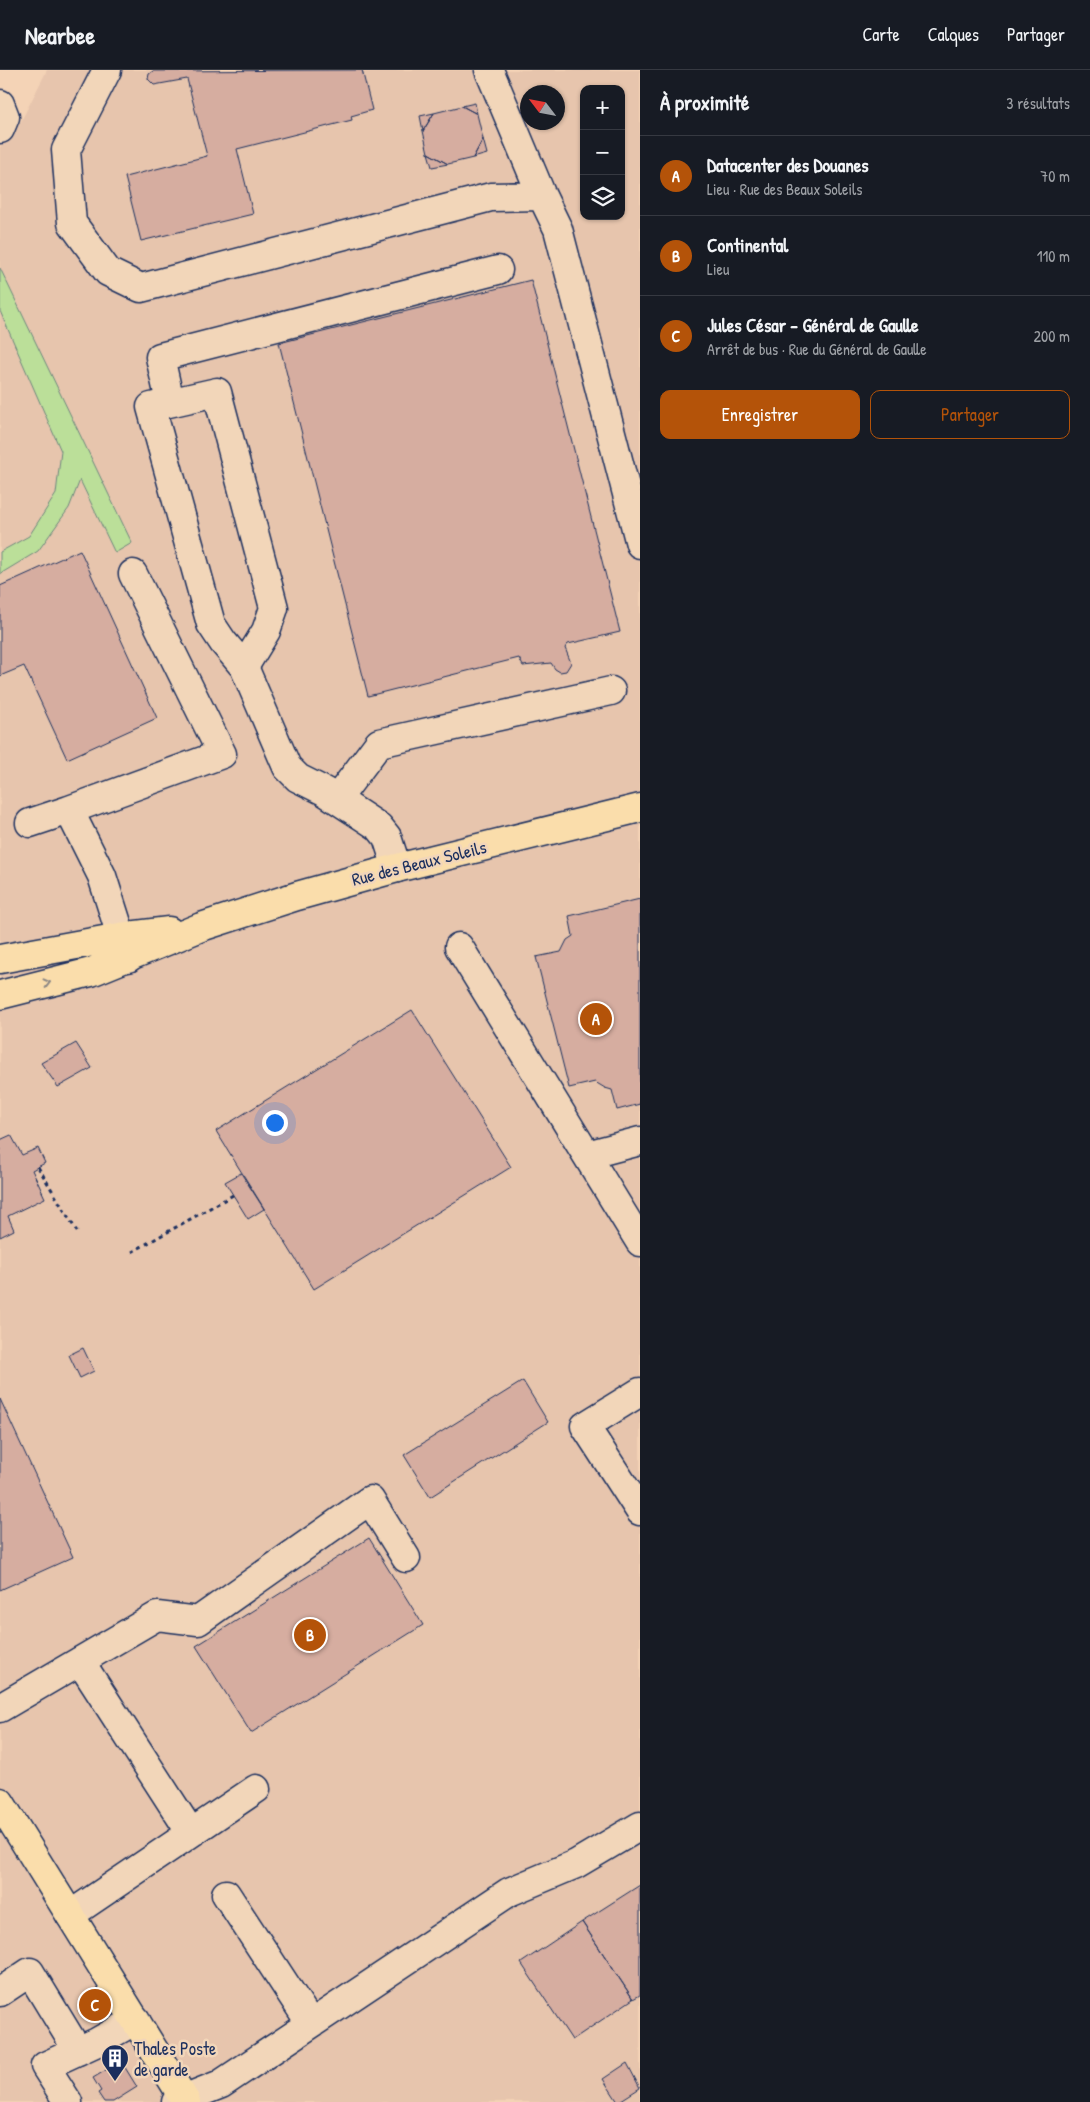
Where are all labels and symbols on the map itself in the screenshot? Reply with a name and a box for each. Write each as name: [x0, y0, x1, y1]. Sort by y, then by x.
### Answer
north arrow: [520, 85, 565, 130]
street label: Rue des Beaux Soleils: [349, 834, 489, 892]
one-way arrow: [43, 978, 52, 989]
pin: A: [580, 1000, 612, 1038]
your location: [262, 1110, 288, 1136]
pin: B: [294, 1616, 326, 1654]
pin: C: [79, 1986, 111, 2024]
place label: Thales Poste de garde: [134, 2036, 216, 2082]
building icon: Thales Poste de garde: [100, 2043, 130, 2082]

